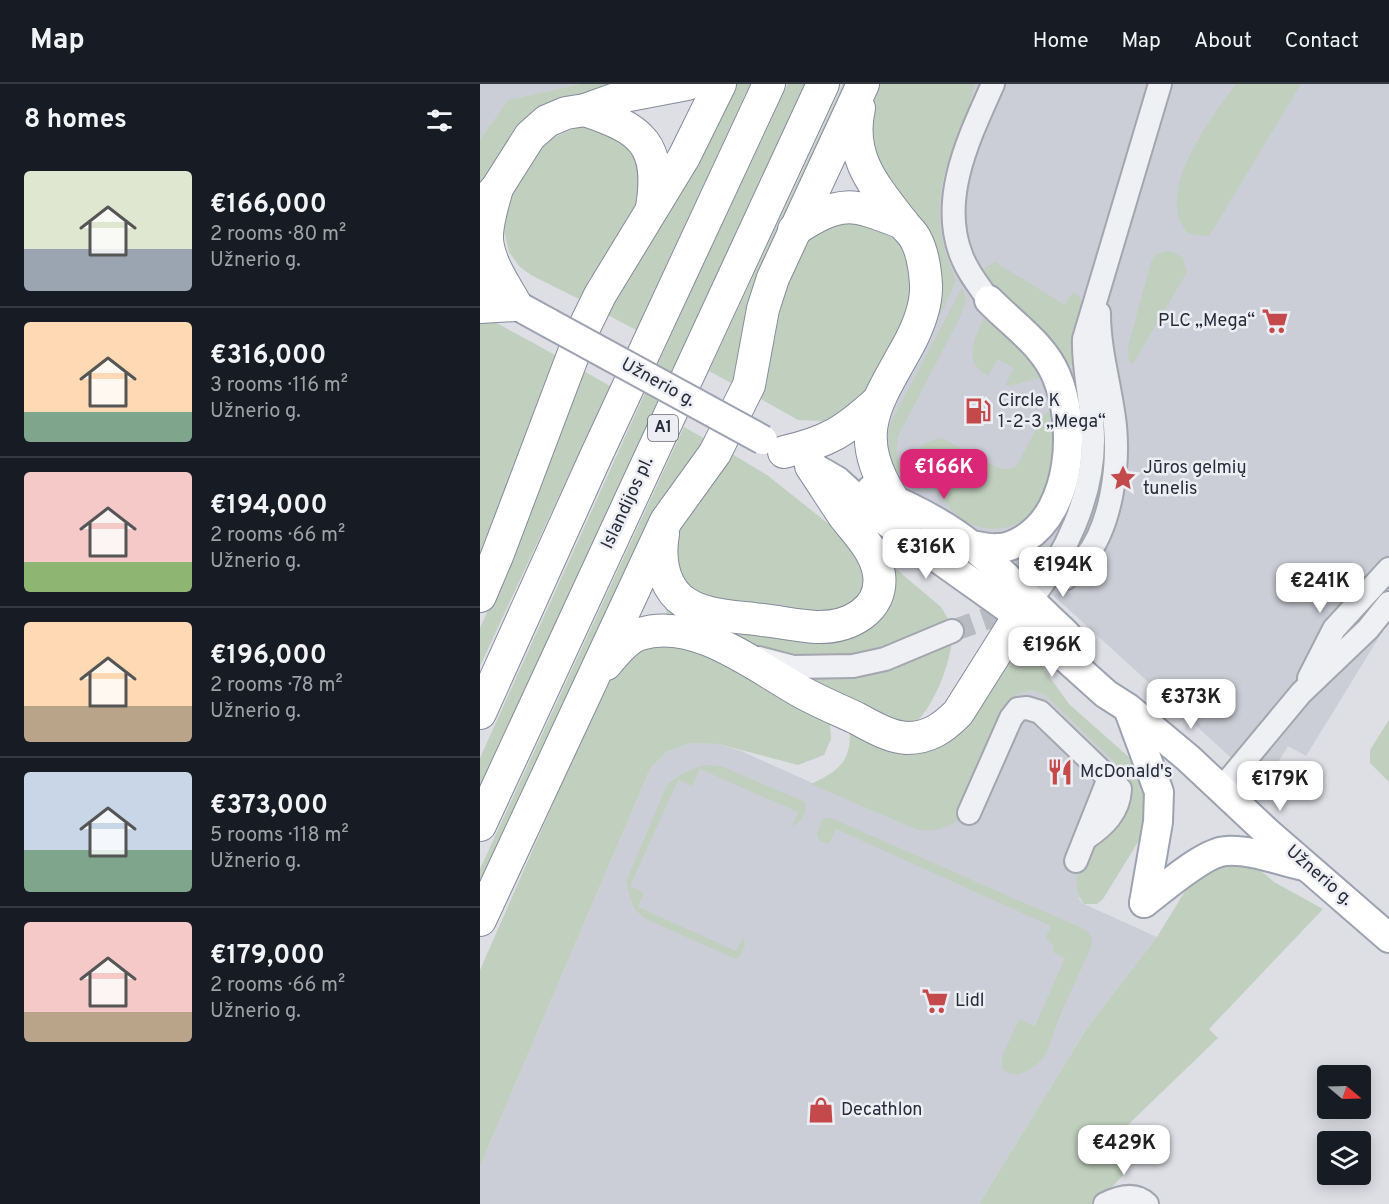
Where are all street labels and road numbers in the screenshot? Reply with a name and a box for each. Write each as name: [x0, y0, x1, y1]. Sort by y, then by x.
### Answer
street label: Užnerio g.: [617, 353, 699, 413]
road number: A1: [648, 415, 678, 441]
street label: Islandijos pl.: [597, 453, 659, 553]
street label: Užnerio g.: [1281, 841, 1357, 911]

